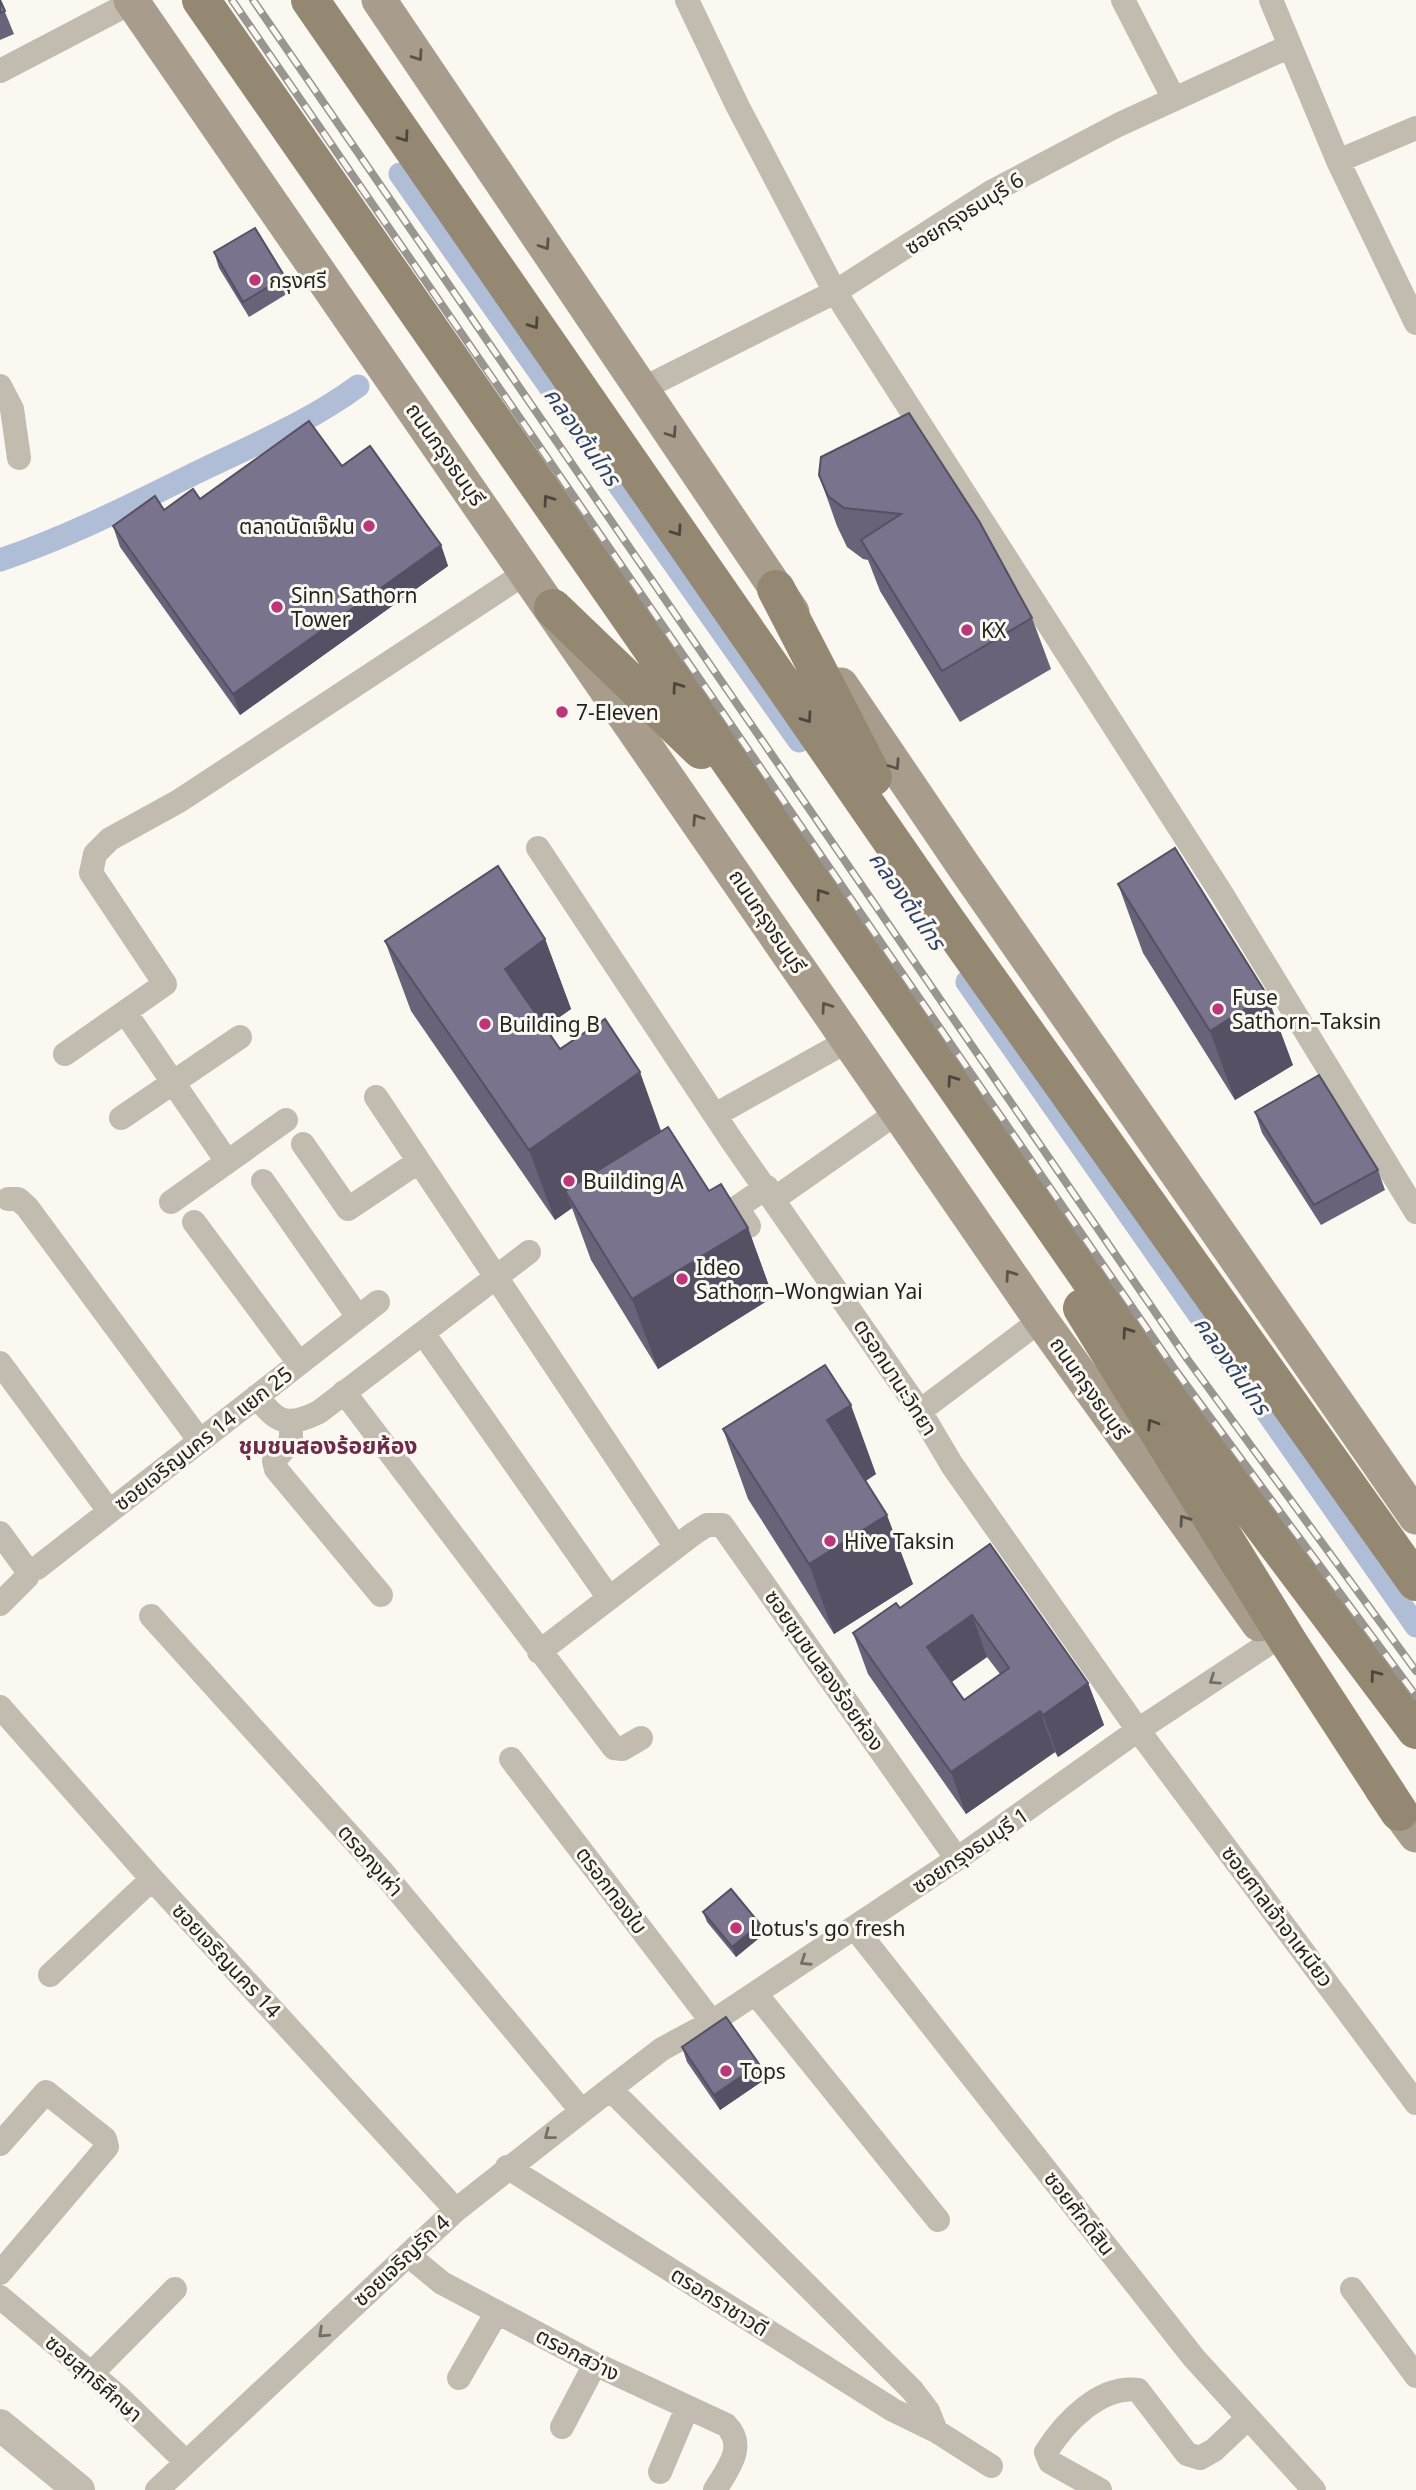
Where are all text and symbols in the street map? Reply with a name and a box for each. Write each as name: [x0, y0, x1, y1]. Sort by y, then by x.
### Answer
one-way arrow: [410, 48, 422, 61]
one-way arrow: [396, 129, 408, 142]
street label: ซอยกรุงธนบุรี 6: [899, 165, 1029, 261]
one-way arrow: [537, 237, 550, 250]
place label: กรุงศรี: [269, 266, 327, 294]
marker: กรุงศรี: [247, 272, 263, 288]
one-way arrow: [526, 316, 538, 329]
water label: คลองต้นไทร: [537, 380, 630, 493]
street label: ถนนกรุงธนบุรี: [400, 397, 492, 511]
one-way arrow: [664, 426, 677, 439]
one-way arrow: [544, 495, 556, 508]
place label: ตลาดนัดเจ๊ฝน: [239, 512, 355, 540]
marker: ตลาดนัดเจ๊ฝน: [361, 518, 377, 534]
one-way arrow: [669, 523, 681, 536]
place label: Sinn Sathorn Tower: [291, 581, 418, 633]
marker: Sinn Sathorn Tower: [269, 599, 285, 615]
place label: KX: [981, 616, 1007, 644]
marker: KX: [959, 622, 975, 638]
one-way arrow: [673, 682, 686, 695]
place label: 7-Eleven: [576, 698, 659, 726]
marker: 7-Eleven: [554, 704, 570, 720]
one-way arrow: [799, 710, 811, 723]
one-way arrow: [886, 757, 899, 770]
one-way arrow: [693, 814, 705, 827]
water label: คลองต้นไทร: [862, 844, 955, 957]
street label: ถนนกรุงธนบุรี: [723, 864, 813, 978]
one-way arrow: [817, 889, 829, 902]
place label: Fuse Sathorn–Taksin: [1232, 983, 1381, 1035]
one-way arrow: [821, 1001, 834, 1014]
marker: Fuse Sathorn–Taksin: [1210, 1001, 1226, 1017]
place label: Building B: [499, 1010, 600, 1038]
marker: Building B: [477, 1016, 493, 1032]
one-way arrow: [948, 1075, 960, 1088]
place label: Building A: [583, 1167, 684, 1195]
marker: Building A: [561, 1173, 577, 1189]
place label: Ideo Sathorn–Wongwian Yai: [696, 1253, 923, 1305]
one-way arrow: [1006, 1270, 1018, 1283]
marker: Ideo Sathorn–Wongwian Yai: [674, 1271, 690, 1287]
water label: คลองต้นไทร: [1187, 1309, 1280, 1422]
street label: ตรอกมานะวิทยา: [848, 1313, 944, 1441]
one-way arrow: [1123, 1327, 1135, 1340]
street label: ถนนกรุงธนบุรี: [1044, 1331, 1136, 1445]
street label: ซอยเจริญนคร 14 แยก 25: [108, 1360, 298, 1516]
one-way arrow: [1148, 1418, 1161, 1431]
district label: ชุมชนสองร้อยห้อง: [239, 1429, 417, 1461]
one-way arrow: [1180, 1515, 1193, 1528]
place label: Hive Taksin: [844, 1527, 954, 1555]
marker: Hive Taksin: [822, 1533, 838, 1549]
street label: ซอยชุมชนสองร้อยห้อง: [759, 1584, 891, 1756]
one-way arrow: [1371, 1670, 1383, 1683]
one-way arrow: [1209, 1671, 1222, 1684]
street label: ซอยกรุงธนบุรี 1: [906, 1801, 1034, 1899]
street label: ตรอกงูเห่า: [332, 1818, 410, 1902]
street label: ตรอกทองใบ: [570, 1840, 654, 1940]
street label: ซอยศาลเจ้าอาเหนียว: [1216, 1840, 1340, 1992]
street label: ซอยเจริญนคร 14: [166, 1896, 288, 2024]
place label: Lotus's go fresh: [750, 1914, 905, 1942]
marker: Lotus's go fresh: [728, 1920, 744, 1936]
one-way arrow: [800, 1953, 813, 1966]
place label: Tops: [740, 2057, 786, 2085]
marker: Tops: [718, 2063, 734, 2079]
one-way arrow: [545, 2127, 557, 2140]
street label: ซอยศักดิ์สิน: [1038, 2165, 1122, 2261]
street label: ซอยเจริญรัถ 4: [347, 2208, 455, 2312]
street label: ตรอกราชาวดี: [666, 2260, 774, 2342]
street label: ตรอกสว่าง: [531, 2321, 625, 2387]
one-way arrow: [318, 2325, 331, 2337]
street label: ซอยสุทธิศึกษา: [39, 2328, 149, 2428]

